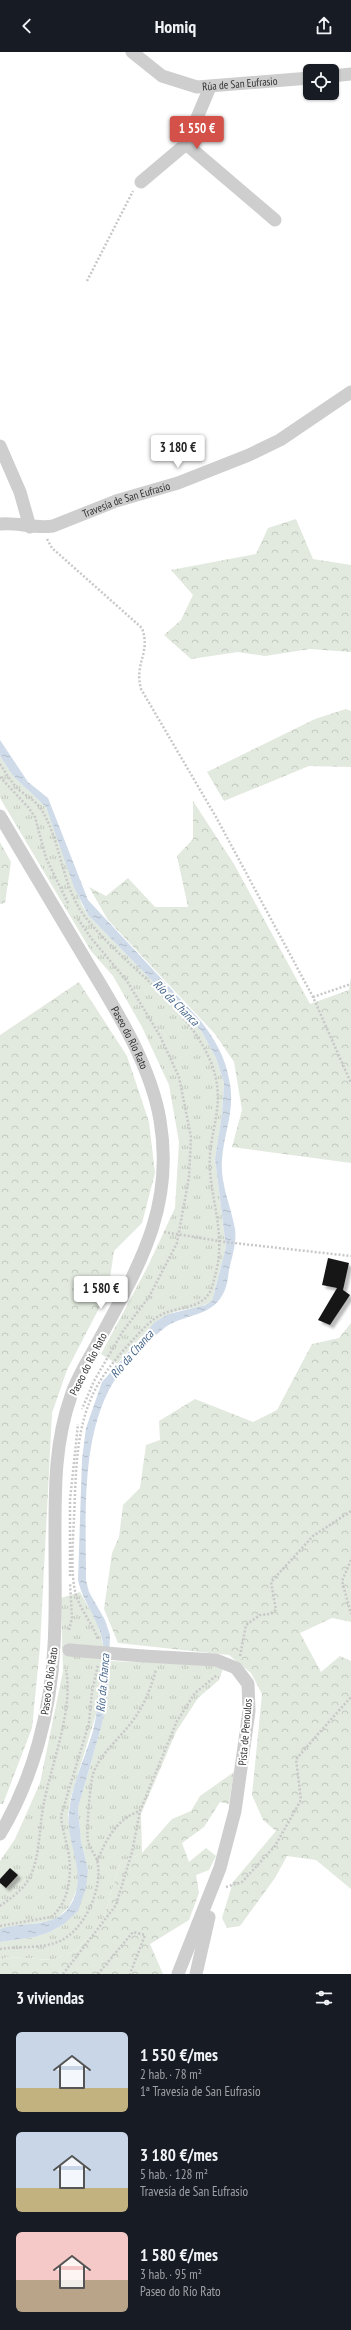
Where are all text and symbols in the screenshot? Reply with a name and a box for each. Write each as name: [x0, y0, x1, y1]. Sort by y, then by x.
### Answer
icon: back: [16, 15, 38, 37]
text: Homiq: [155, 15, 196, 38]
icon: share: [313, 15, 335, 37]
map controls: [303, 64, 339, 100]
button: locate: [303, 64, 339, 100]
street label: Rúa de San Eufrasio: [202, 74, 278, 94]
pin: 1 550 €: [160, 116, 234, 150]
text: 1 550 €: [179, 120, 215, 137]
pin: 3 180 €: [141, 435, 215, 469]
text: 3 180 €: [160, 439, 196, 456]
street label: Travesía de San Eufrasio: [80, 479, 172, 521]
water label: Río da Chanca: [150, 977, 203, 1029]
street label: Paseo do Río Rato: [108, 1004, 151, 1071]
pin: 1 580 €: [64, 1276, 138, 1310]
text: 1 580 €: [83, 1280, 119, 1297]
water label: Río da Chanca: [107, 1326, 157, 1381]
street label: Paseo do Río Rato: [66, 1330, 110, 1398]
street label: Paseo do Río Rato: [37, 1646, 61, 1716]
water label: Río da Chanca: [92, 1652, 113, 1713]
street label: Pista de Penoulos: [235, 1698, 255, 1766]
text: 3 viviendas: [16, 1987, 84, 2009]
icon: filters: [313, 1987, 335, 2009]
text: 1 550 €/mes: [140, 2044, 218, 2066]
icon: home: [48, 2048, 96, 2096]
text: 2 hab. · 78 m²: [140, 2066, 202, 2083]
text: 1ª Travesía de San Eufrasio: [140, 2083, 261, 2100]
text: 3 180 €/mes: [140, 2144, 218, 2166]
icon: home: [48, 2148, 96, 2196]
text: 5 hab. · 128 m²: [140, 2166, 208, 2183]
text: Travesía de San Eufrasio: [140, 2183, 248, 2200]
text: 1 580 €/mes: [140, 2244, 218, 2266]
icon: home: [48, 2248, 96, 2296]
text: 3 hab. · 95 m²: [140, 2266, 202, 2283]
text: Paseo do Río Rato: [140, 2283, 221, 2300]

